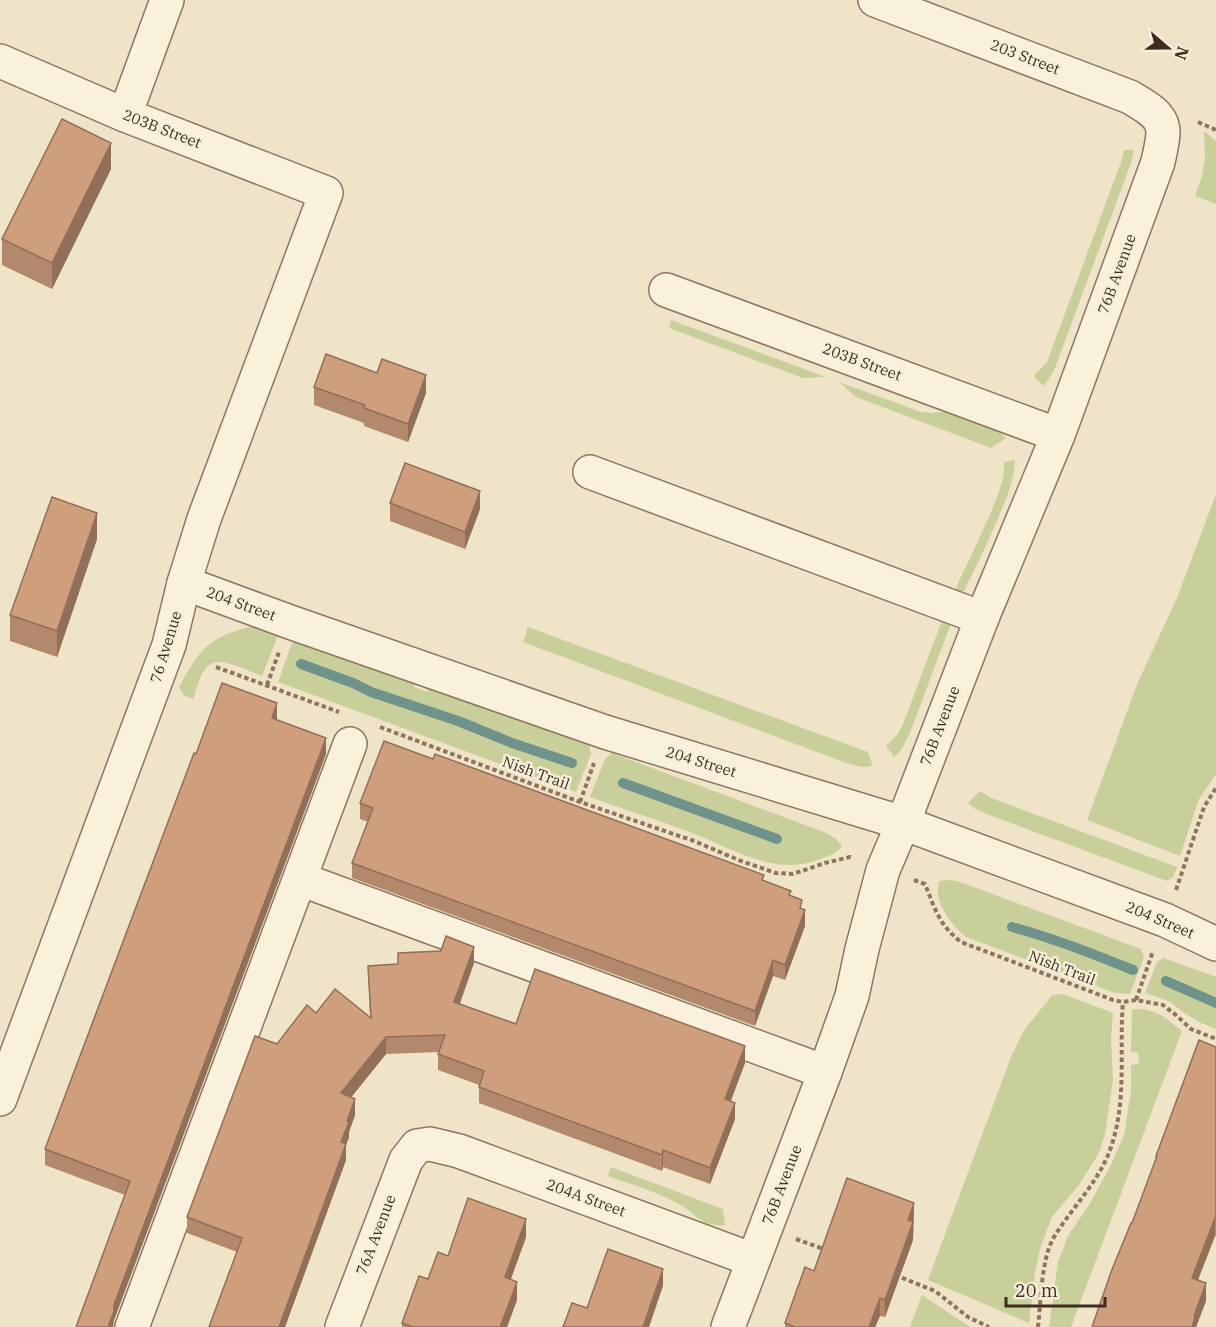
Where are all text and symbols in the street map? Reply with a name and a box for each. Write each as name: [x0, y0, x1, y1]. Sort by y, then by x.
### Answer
north arrow: [1138, 18, 1198, 78]
street label: 203 Street: [988, 35, 1062, 78]
text: N: [1171, 44, 1194, 62]
street label: 203B Street: [120, 105, 204, 152]
street label: 76B Avenue: [1093, 231, 1140, 317]
street label: 203B Street: [820, 338, 904, 385]
street label: 204 Street: [204, 582, 279, 625]
street label: 76 Avenue: [146, 609, 185, 685]
street label: 76B Avenue: [916, 683, 964, 769]
street label: 204 Street: [664, 742, 739, 781]
street label: Nish Trail: [500, 752, 572, 793]
street label: 204 Street: [1123, 897, 1197, 942]
street label: Nish Trail: [1026, 946, 1098, 989]
street label: 76B Avenue: [758, 1142, 806, 1228]
street label: 204A Street: [544, 1174, 628, 1221]
street label: 76A Avenue: [352, 1192, 400, 1278]
scale bar: [1006, 1270, 1105, 1308]
text: 20 m: [1015, 1279, 1058, 1302]

